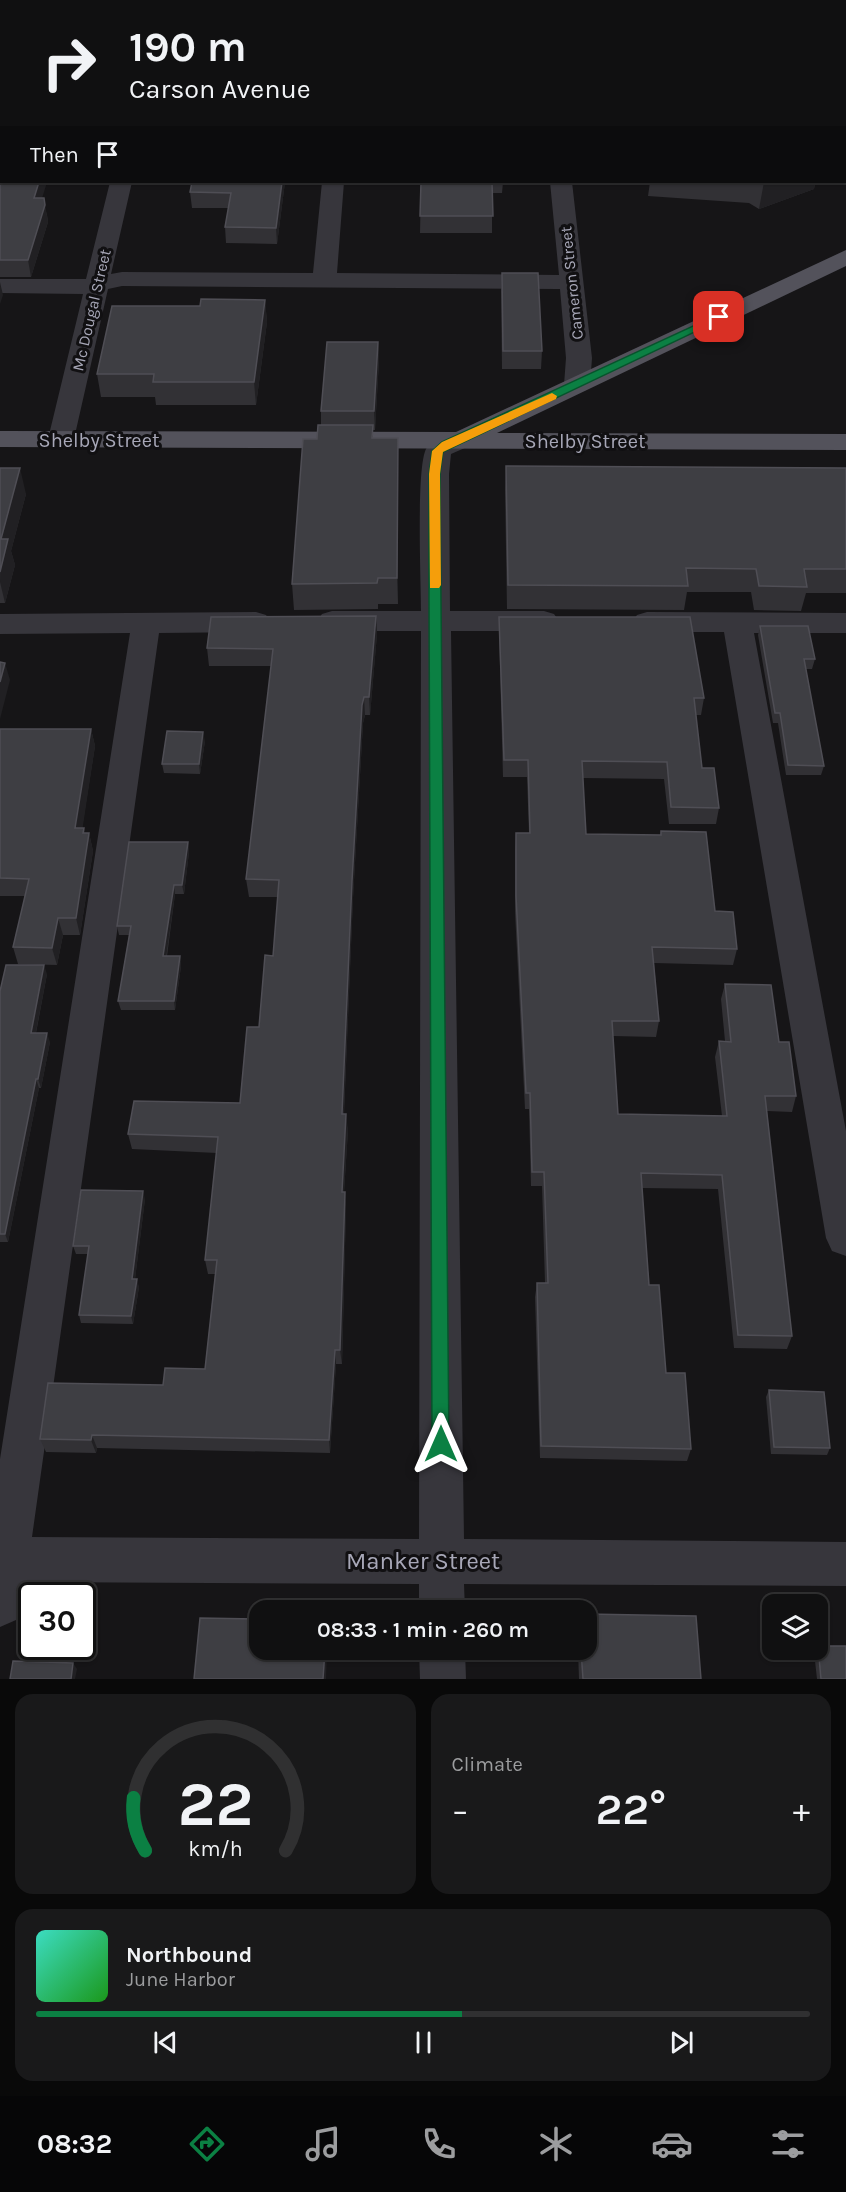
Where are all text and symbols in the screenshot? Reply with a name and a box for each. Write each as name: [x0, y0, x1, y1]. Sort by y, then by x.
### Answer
text: 190 m: [129, 22, 247, 72]
icon: right: [30, 24, 108, 102]
text: Carson Avenue: [129, 73, 311, 105]
icon: arrive: [91, 138, 124, 171]
text: Then: [30, 142, 79, 168]
street label: Cameron Street: [556, 225, 587, 340]
street label: Mc Dougal Street: [68, 247, 115, 373]
pin: [693, 291, 744, 342]
icon: arrive: [702, 300, 735, 333]
street label: Shelby Street: [39, 429, 160, 452]
street label: Shelby Street: [525, 430, 646, 453]
position arrow: [409, 1412, 473, 1476]
street label: Manker Street: [346, 1547, 500, 1575]
speed limit sign: 30: [18, 1582, 96, 1660]
map controls: [762, 1594, 828, 1660]
button: layers: [762, 1594, 828, 1660]
text: 08:33 · 1 min · 260 m: [317, 1617, 529, 1643]
text: Climate: [452, 1753, 523, 1776]
text: 22: [177, 1768, 253, 1841]
text: 22°: [595, 1783, 666, 1835]
text: −: [452, 1791, 469, 1829]
text: +: [793, 1791, 810, 1829]
text: km/h: [188, 1836, 242, 1861]
text: Northbound: [126, 1942, 252, 1968]
text: June Harbor: [126, 1968, 235, 1991]
icon: previous: [149, 2026, 182, 2059]
icon: pause: [407, 2026, 440, 2059]
icon: next: [665, 2026, 698, 2059]
icon: directions: [186, 2123, 228, 2165]
icon: music: [302, 2123, 344, 2165]
icon: phone: [418, 2123, 460, 2165]
icon: climate: [535, 2123, 577, 2165]
icon: car: [651, 2123, 693, 2165]
icon: filters: [767, 2123, 809, 2165]
text: 08:32: [37, 2128, 112, 2160]

